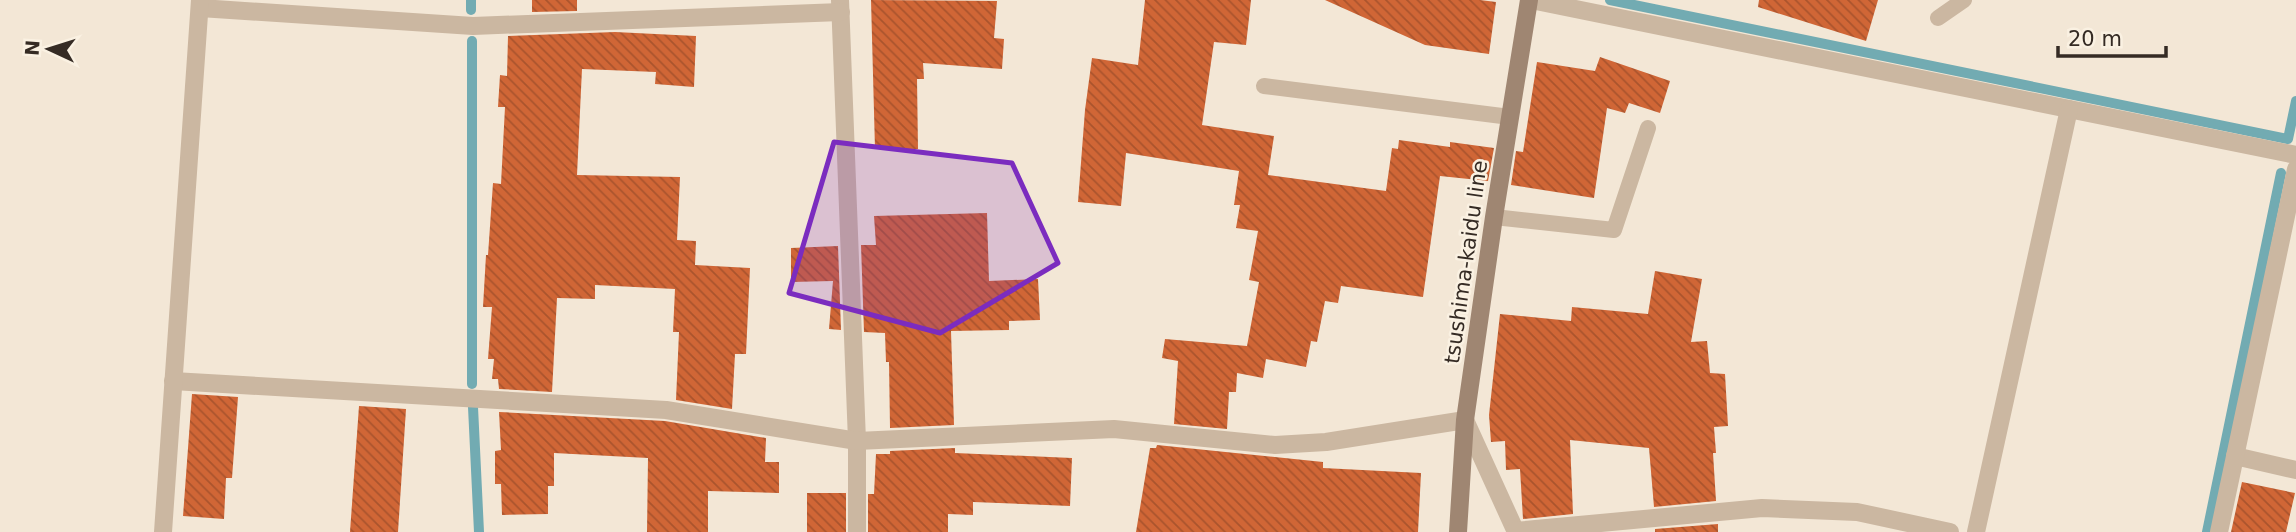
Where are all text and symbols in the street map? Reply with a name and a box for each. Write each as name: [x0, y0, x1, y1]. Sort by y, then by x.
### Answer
north arrow: [14, 14, 84, 84]
scale bar: [2058, 14, 2166, 58]
text: 20 m: [2068, 27, 2122, 51]
text: N: [21, 39, 44, 57]
street label: tsushima-kaidu line: [1440, 159, 1492, 365]

